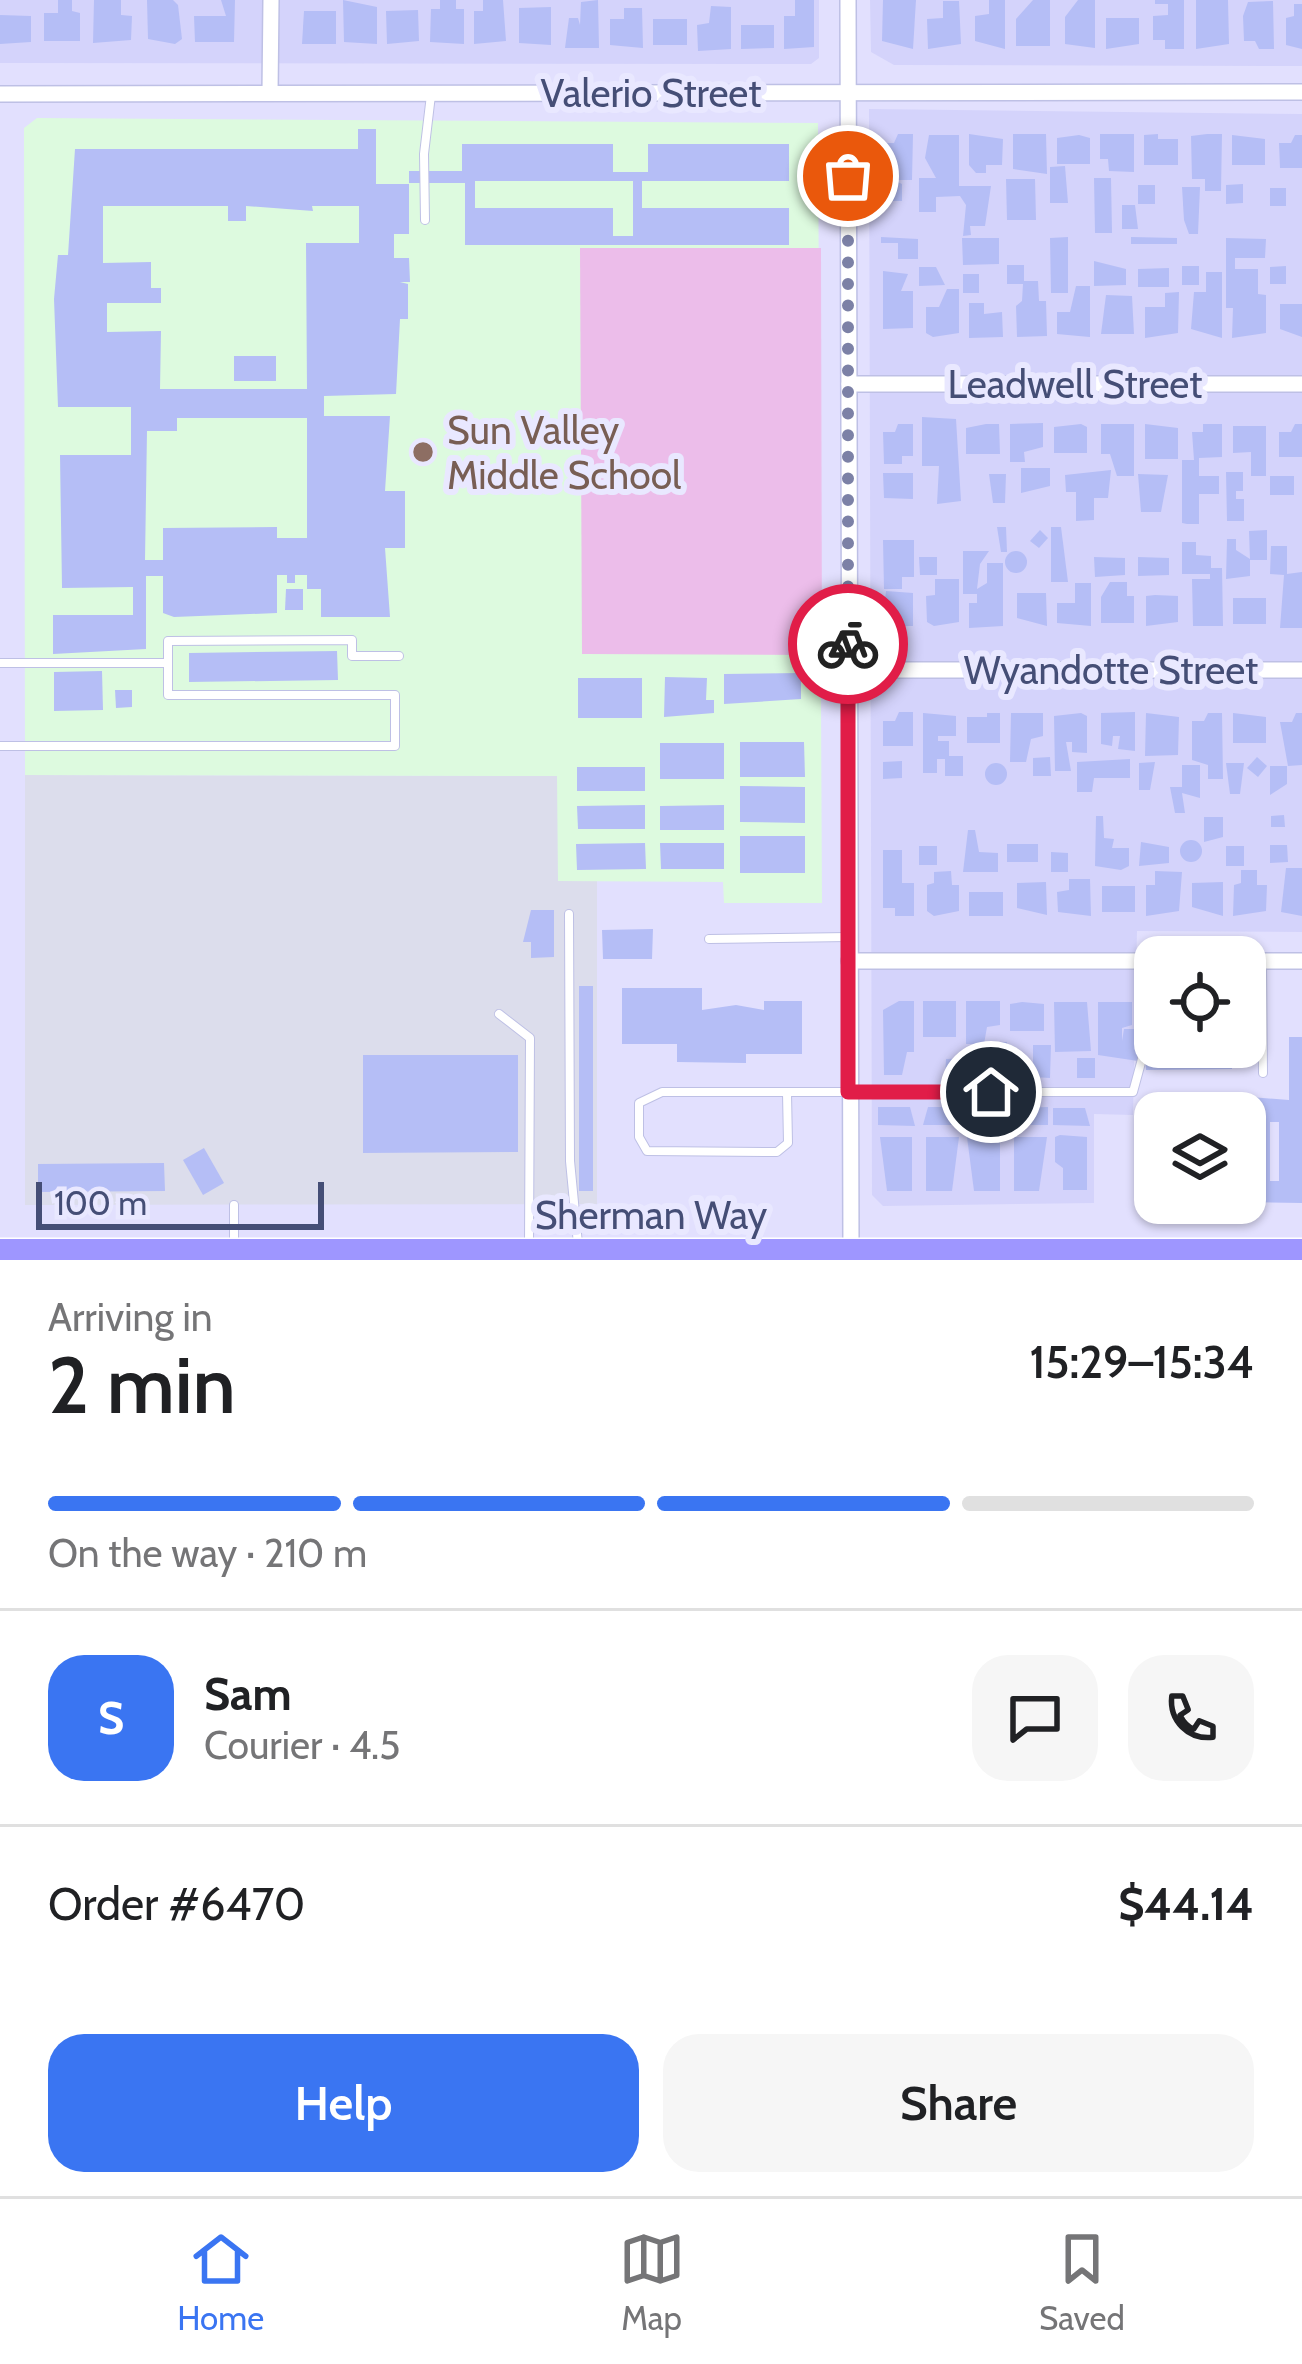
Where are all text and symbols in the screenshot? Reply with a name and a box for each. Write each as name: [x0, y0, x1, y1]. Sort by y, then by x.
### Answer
street label: Valerio Street: [541, 69, 761, 117]
pin: [797, 125, 899, 227]
icon: bag: [815, 143, 881, 209]
street label: Leadwell Street: [948, 360, 1202, 408]
place label: Sun Valley Middle School: [447, 406, 681, 499]
marker: Sun Valley Middle School: [410, 439, 436, 465]
courier: [788, 584, 908, 704]
icon: bike: [815, 611, 881, 677]
street label: Wyandotte Street: [964, 646, 1258, 694]
map controls: [1134, 936, 1266, 1224]
button: locate: [1134, 936, 1266, 1068]
pin: [940, 1041, 1042, 1143]
icon: home: [958, 1059, 1024, 1125]
button: layers: [1134, 1092, 1266, 1224]
scale bar: [36, 1176, 324, 1229]
text: 100 m: [54, 1183, 147, 1223]
street label: Sherman Way: [535, 1191, 768, 1239]
text: Arriving in: [48, 1293, 212, 1341]
text: 15:29–15:34: [1029, 1335, 1254, 1389]
text: 2 min: [48, 1338, 236, 1433]
text: On the way · 210 m: [48, 1529, 367, 1577]
button: chat: [972, 1655, 1098, 1781]
button: phone: [1128, 1655, 1254, 1781]
text: Sam: [204, 1667, 292, 1721]
text: S: [98, 1691, 124, 1745]
text: Courier · 4.5: [204, 1721, 400, 1769]
text: Order #6470: [48, 1877, 305, 1931]
text: $44.14: [1118, 1877, 1254, 1931]
button: Help: [48, 2034, 639, 2172]
button: Share: [663, 2034, 1254, 2172]
tab: Home: [177, 2226, 264, 2338]
tab: Map: [619, 2226, 685, 2338]
tab: Saved: [1039, 2226, 1125, 2338]

